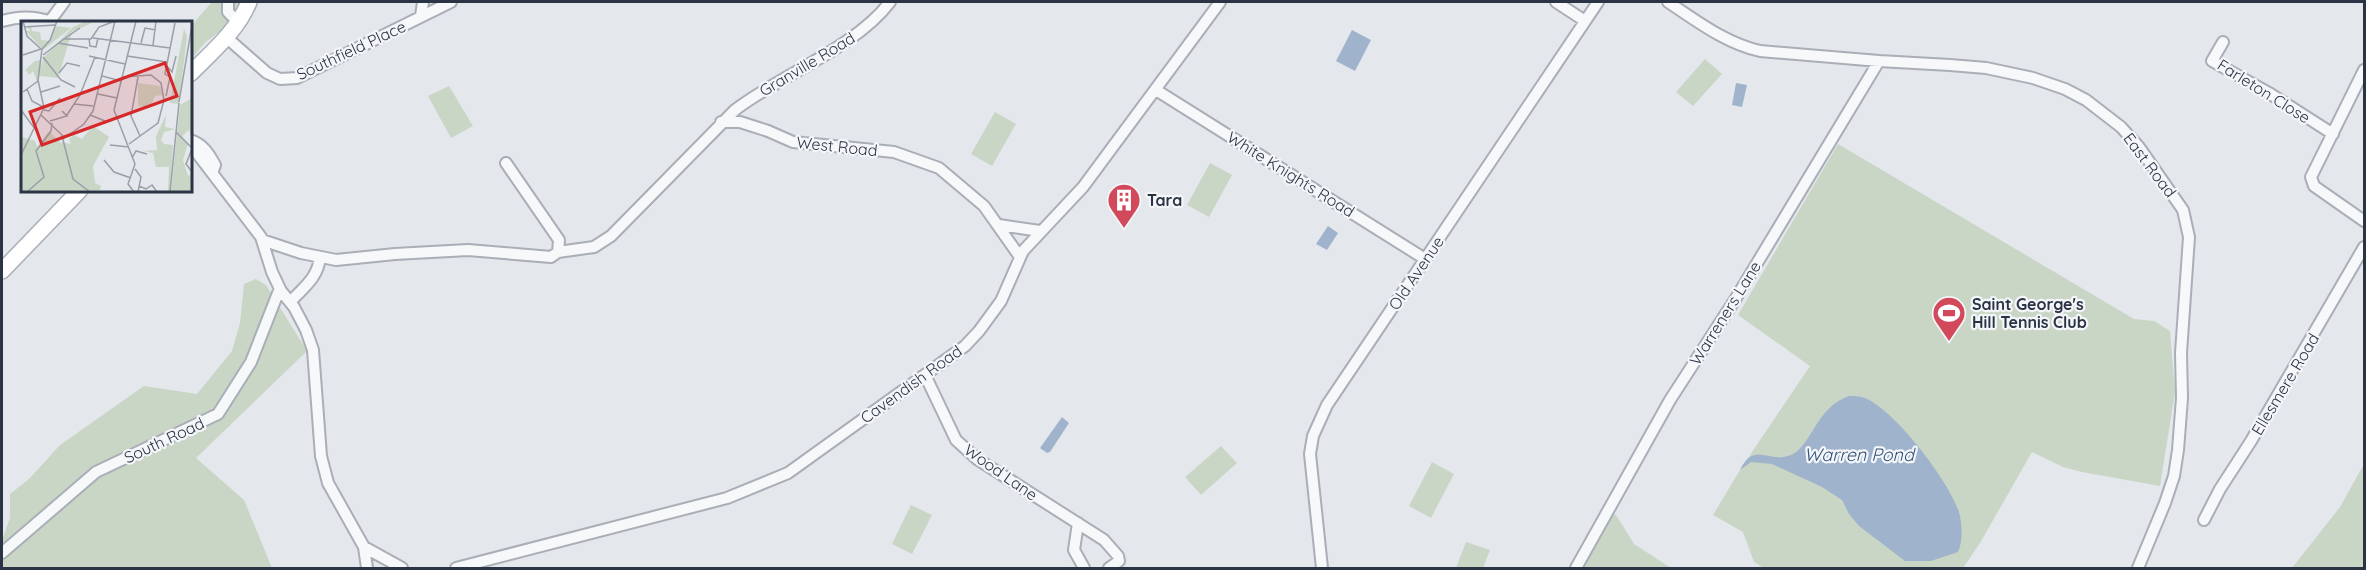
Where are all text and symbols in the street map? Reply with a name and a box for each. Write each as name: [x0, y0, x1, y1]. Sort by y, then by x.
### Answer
street label: Southfield Place: [293, 16, 409, 84]
inset map: [21, 21, 192, 192]
street label: Granville Road: [755, 28, 859, 100]
street label: Farleton Close: [2214, 54, 2314, 128]
street label: White Knights Road: [1224, 127, 1358, 221]
street label: East Road: [2119, 129, 2181, 201]
street label: West Road: [796, 132, 878, 160]
building icon: Tara: [1106, 182, 1142, 229]
place label: Tara: [1147, 190, 1182, 210]
street label: Old Avenue: [1384, 232, 1448, 314]
street label: Warreners Lane: [1685, 257, 1765, 369]
place label: Saint George's Hill Tennis Club: [1972, 294, 2087, 332]
sports icon: Saint George's Hill Tennis Club: [1931, 295, 1967, 342]
street label: Ellesmere Road: [2247, 329, 2323, 439]
street label: Cavendish Road: [856, 341, 966, 427]
street label: South Road: [121, 413, 207, 467]
street label: Wood Lane: [960, 439, 1042, 505]
water label: Warren Pond: [1804, 443, 1916, 466]

